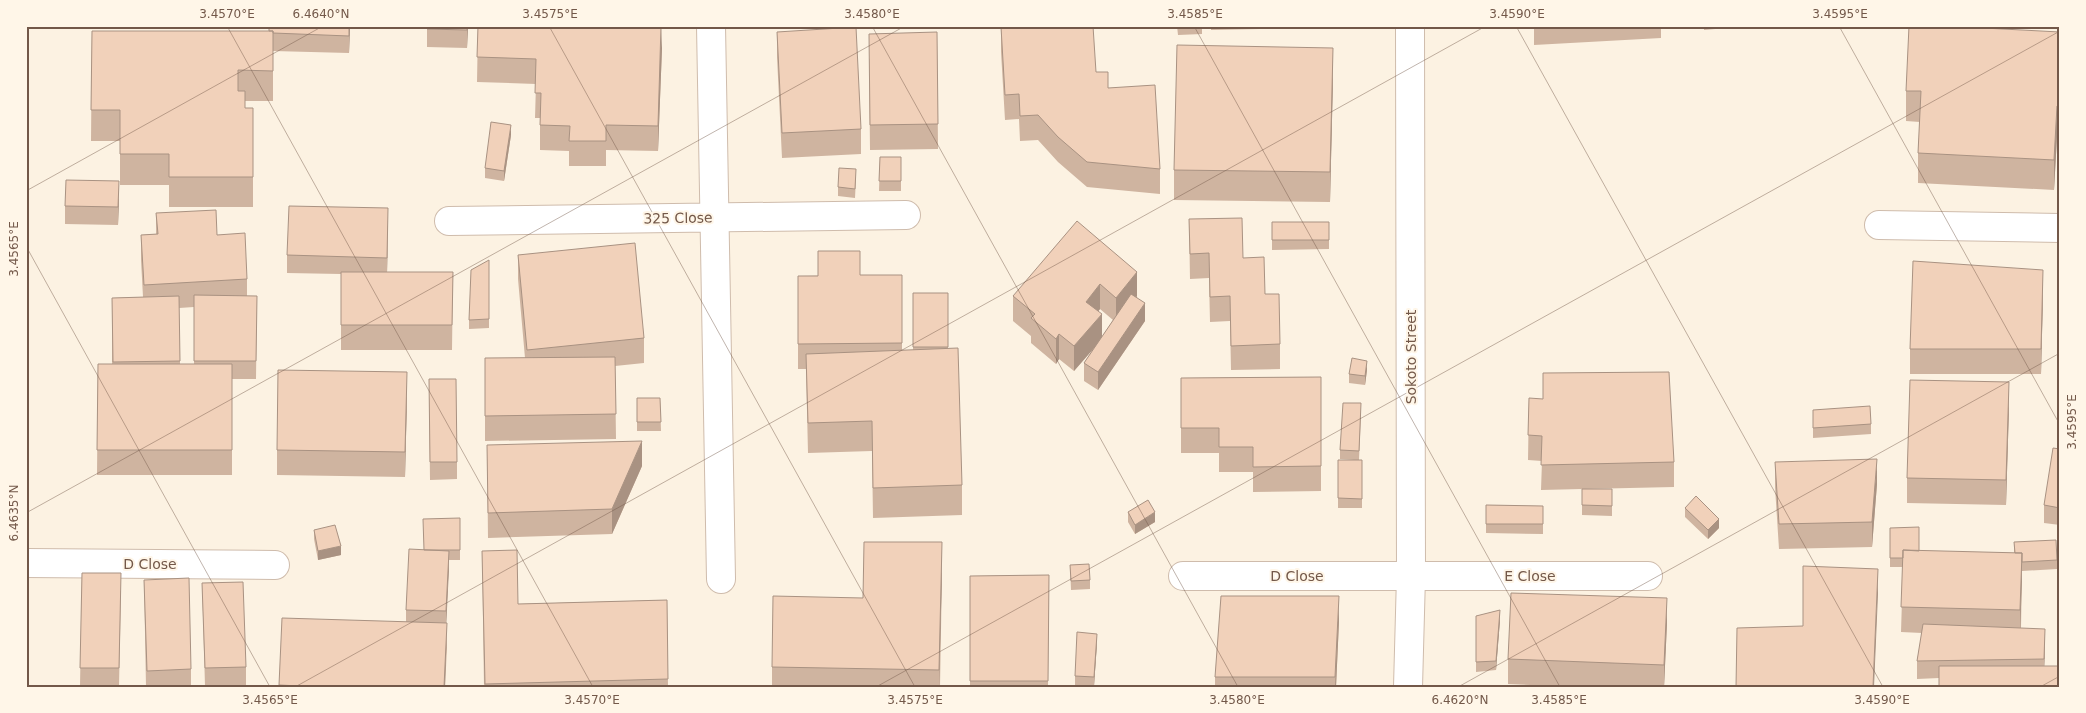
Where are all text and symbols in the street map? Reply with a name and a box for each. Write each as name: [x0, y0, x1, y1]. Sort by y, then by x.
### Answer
text: 3.4570°E: [199, 7, 255, 21]
text: 6.4640°N: [293, 7, 349, 21]
text: 3.4575°E: [522, 7, 578, 21]
text: 3.4580°E: [844, 7, 900, 21]
text: 3.4585°E: [1167, 7, 1223, 21]
text: 3.4590°E: [1489, 7, 1545, 21]
text: 3.4595°E: [1812, 7, 1868, 21]
street label: 325 Close: [643, 209, 713, 227]
text: 3.4565°E: [7, 221, 21, 277]
street label: Sokoto Street: [1403, 309, 1419, 404]
text: 3.4595°E: [2065, 394, 2079, 450]
text: 6.4635°N: [7, 485, 21, 541]
street label: D Close: [123, 556, 177, 572]
street label: D Close: [1270, 568, 1324, 584]
street label: E Close: [1504, 568, 1556, 584]
text: 3.4565°E: [242, 693, 298, 707]
text: 3.4570°E: [564, 693, 620, 707]
text: 3.4575°E: [887, 693, 943, 707]
text: 3.4580°E: [1209, 693, 1265, 707]
text: 6.4620°N: [1432, 693, 1488, 707]
text: 3.4585°E: [1531, 693, 1587, 707]
text: 3.4590°E: [1854, 693, 1910, 707]

